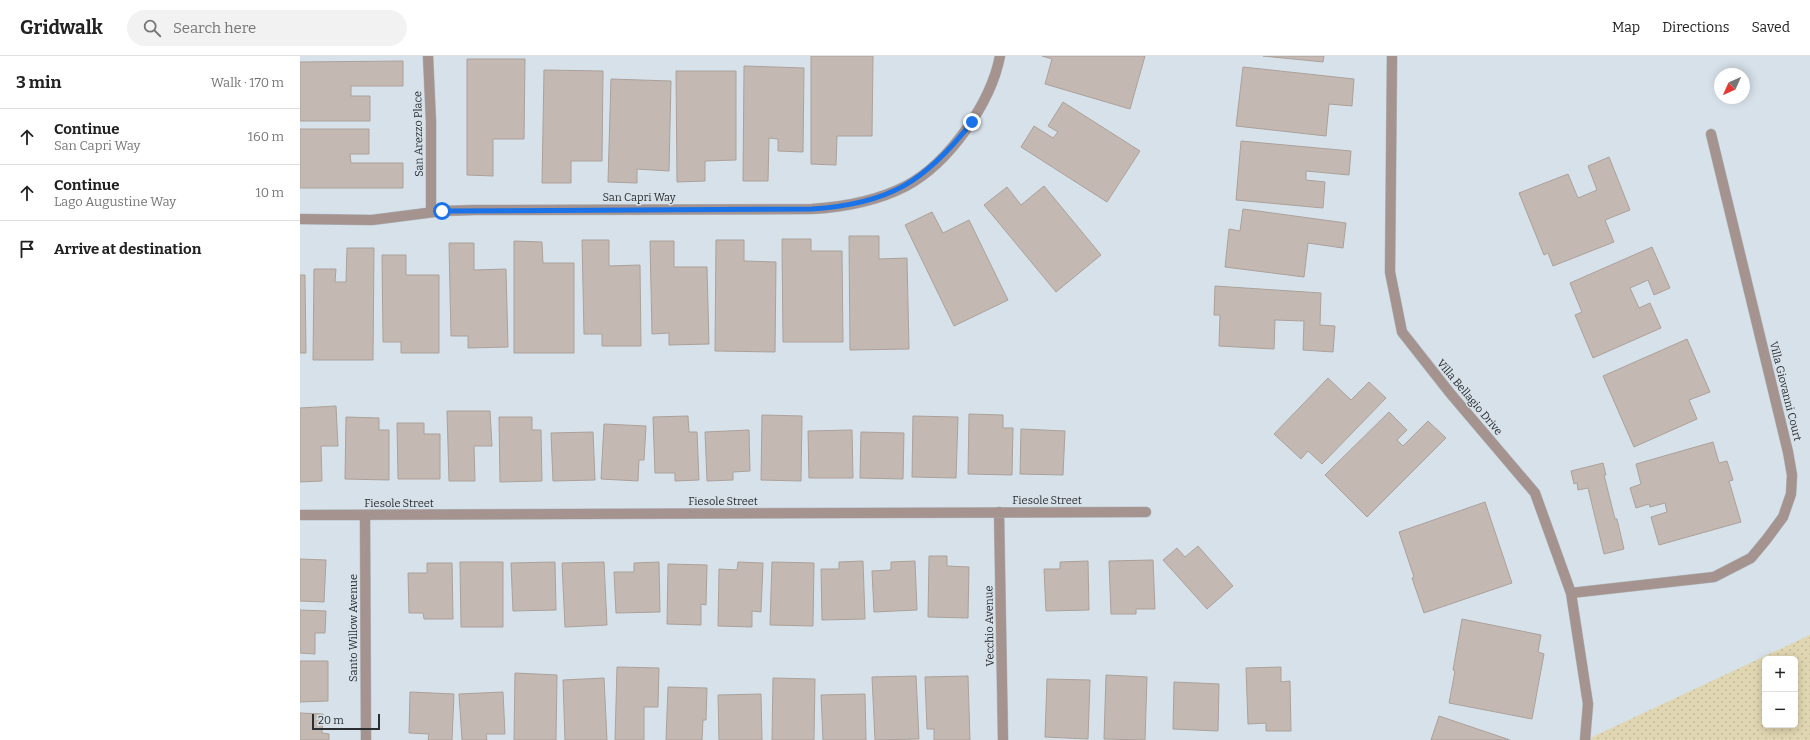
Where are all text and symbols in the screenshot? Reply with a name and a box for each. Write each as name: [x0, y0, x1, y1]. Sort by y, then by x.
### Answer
search box: [127, 10, 407, 46]
text: Gridwalk: [20, 16, 103, 39]
icon: search: [141, 17, 163, 39]
text: Search here: [173, 19, 256, 37]
text: Map: [1612, 19, 1640, 36]
text: Directions: [1662, 19, 1730, 36]
text: Saved: [1752, 19, 1790, 36]
north arrow: [1714, 68, 1750, 104]
text: 3 min: [16, 72, 61, 93]
text: Walk · 170 m: [211, 75, 284, 90]
street label: San Arezzo Place: [411, 91, 426, 177]
route end: [963, 113, 981, 131]
text: Continue: [54, 120, 120, 138]
icon: ahead: [16, 126, 38, 148]
text: 160 m: [248, 129, 284, 144]
text: San Capri Way: [54, 138, 140, 153]
text: Continue: [54, 176, 120, 194]
icon: ahead: [16, 182, 38, 204]
text: 10 m: [255, 185, 284, 200]
street label: San Capri Way: [603, 191, 676, 204]
text: Lago Augustine Way: [54, 194, 176, 209]
route start: [433, 202, 451, 220]
icon: arrive: [16, 238, 38, 260]
text: Arrive at destination: [54, 240, 201, 258]
street label: Villa Giovanni Court: [1767, 340, 1804, 442]
street label: Villa Bellagio Drive: [1434, 357, 1505, 438]
street label: Fiesole Street: [1012, 494, 1082, 507]
street label: Fiesole Street: [688, 495, 758, 508]
street label: Fiesole Street: [364, 497, 434, 510]
street label: Santo Willow Avenue: [347, 574, 360, 682]
street label: Vecchio Avenue: [982, 585, 997, 667]
map controls: [1762, 656, 1798, 728]
button: +: [1762, 656, 1798, 692]
button: −: [1762, 692, 1798, 728]
scale bar: [312, 712, 380, 731]
text: 20 m: [318, 714, 344, 727]

